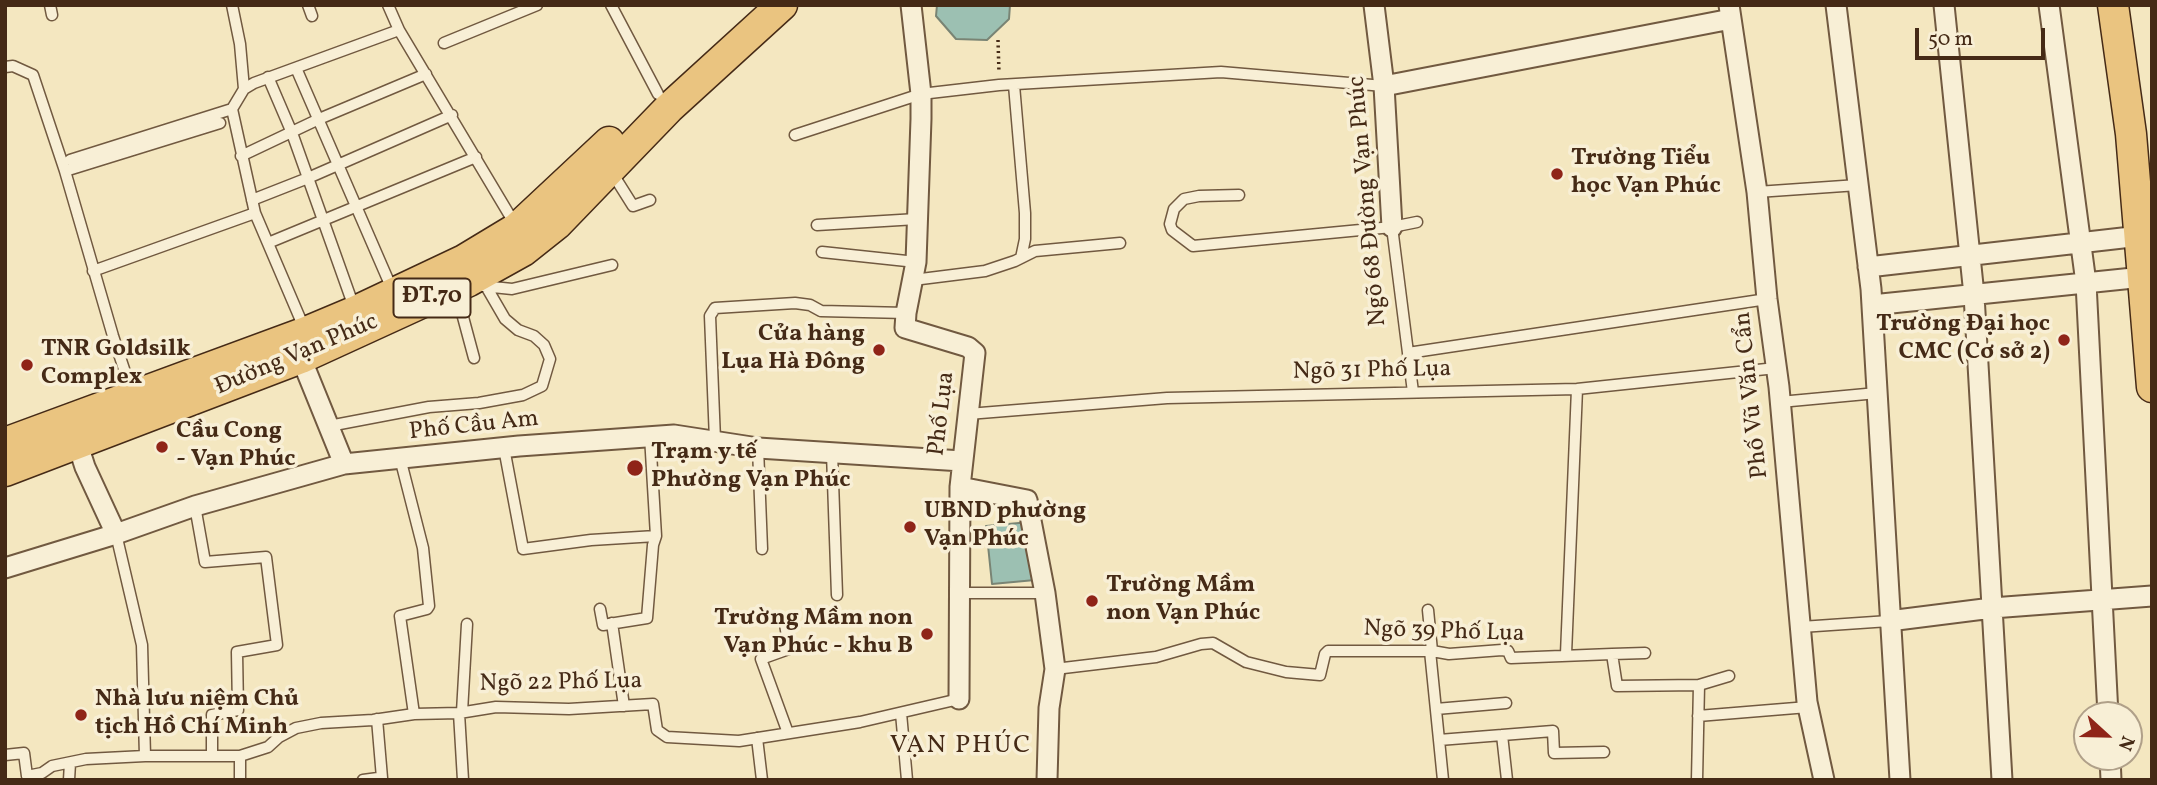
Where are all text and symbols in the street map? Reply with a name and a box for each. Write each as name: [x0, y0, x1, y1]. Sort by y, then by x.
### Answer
scale bar: [1919, 14, 2048, 58]
text: 50 m: [1928, 25, 1973, 54]
street label: Ngõ 68 Đường Vạn Phúc: [1344, 75, 1394, 327]
place label: Trường Tiểu học Vạn Phúc: [1571, 146, 1721, 202]
marker: Trường Tiểu học Vạn Phúc: [1549, 166, 1565, 182]
road number: ĐT.70: [394, 278, 471, 318]
street label: Đường Vạn Phúc: [211, 309, 383, 403]
street label: Phố Vũ Văn Cẩn: [1730, 310, 1776, 480]
place label: Trường Đại học CMC (Cơ sở 2): [1876, 312, 2050, 368]
place label: Cửa hàng Lụa Hà Đông: [721, 322, 865, 378]
marker: Trường Đại học CMC (Cơ sở 2): [2056, 332, 2072, 348]
place label: TNR Goldsilk Complex: [41, 337, 191, 393]
marker: Cửa hàng Lụa Hà Đông: [871, 342, 887, 358]
street label: Ngõ 31 Phố Lụa: [1292, 356, 1452, 388]
marker: TNR Goldsilk Complex: [19, 357, 35, 373]
street label: Phố Lụa: [924, 370, 962, 458]
street label: Phố Cầu Am: [408, 406, 540, 448]
place label: Cầu Cong - Vạn Phúc: [176, 419, 295, 475]
marker: Cầu Cong - Vạn Phúc: [154, 439, 170, 455]
place label: Trạm y tế Phường Vạn Phúc: [651, 440, 850, 496]
marker: Trạm y tế Phường Vạn Phúc: [625, 458, 645, 478]
place label: UBND phường Vạn Phúc: [924, 499, 1086, 555]
marker: UBND phường Vạn Phúc: [902, 519, 918, 535]
place label: Trường Mầm non Vạn Phúc: [1106, 573, 1260, 629]
marker: Trường Mầm non Vạn Phúc: [1084, 593, 1100, 609]
place label: Trường Mầm non Vạn Phúc - khu B: [714, 606, 913, 662]
street label: Ngõ 39 Phố Lụa: [1363, 616, 1525, 650]
marker: Trường Mầm non Vạn Phúc - khu B: [919, 626, 935, 642]
street label: Ngõ 22 Phố Lụa: [479, 668, 643, 700]
place label: Nhà lưu niệm Chủ tịch Hồ Chí Minh: [95, 687, 299, 743]
north arrow: [2073, 701, 2143, 771]
marker: Nhà lưu niệm Chủ tịch Hồ Chí Minh: [73, 707, 89, 723]
district label: VẠN PHÚC: [891, 731, 1031, 763]
text: N: [2111, 732, 2140, 754]

